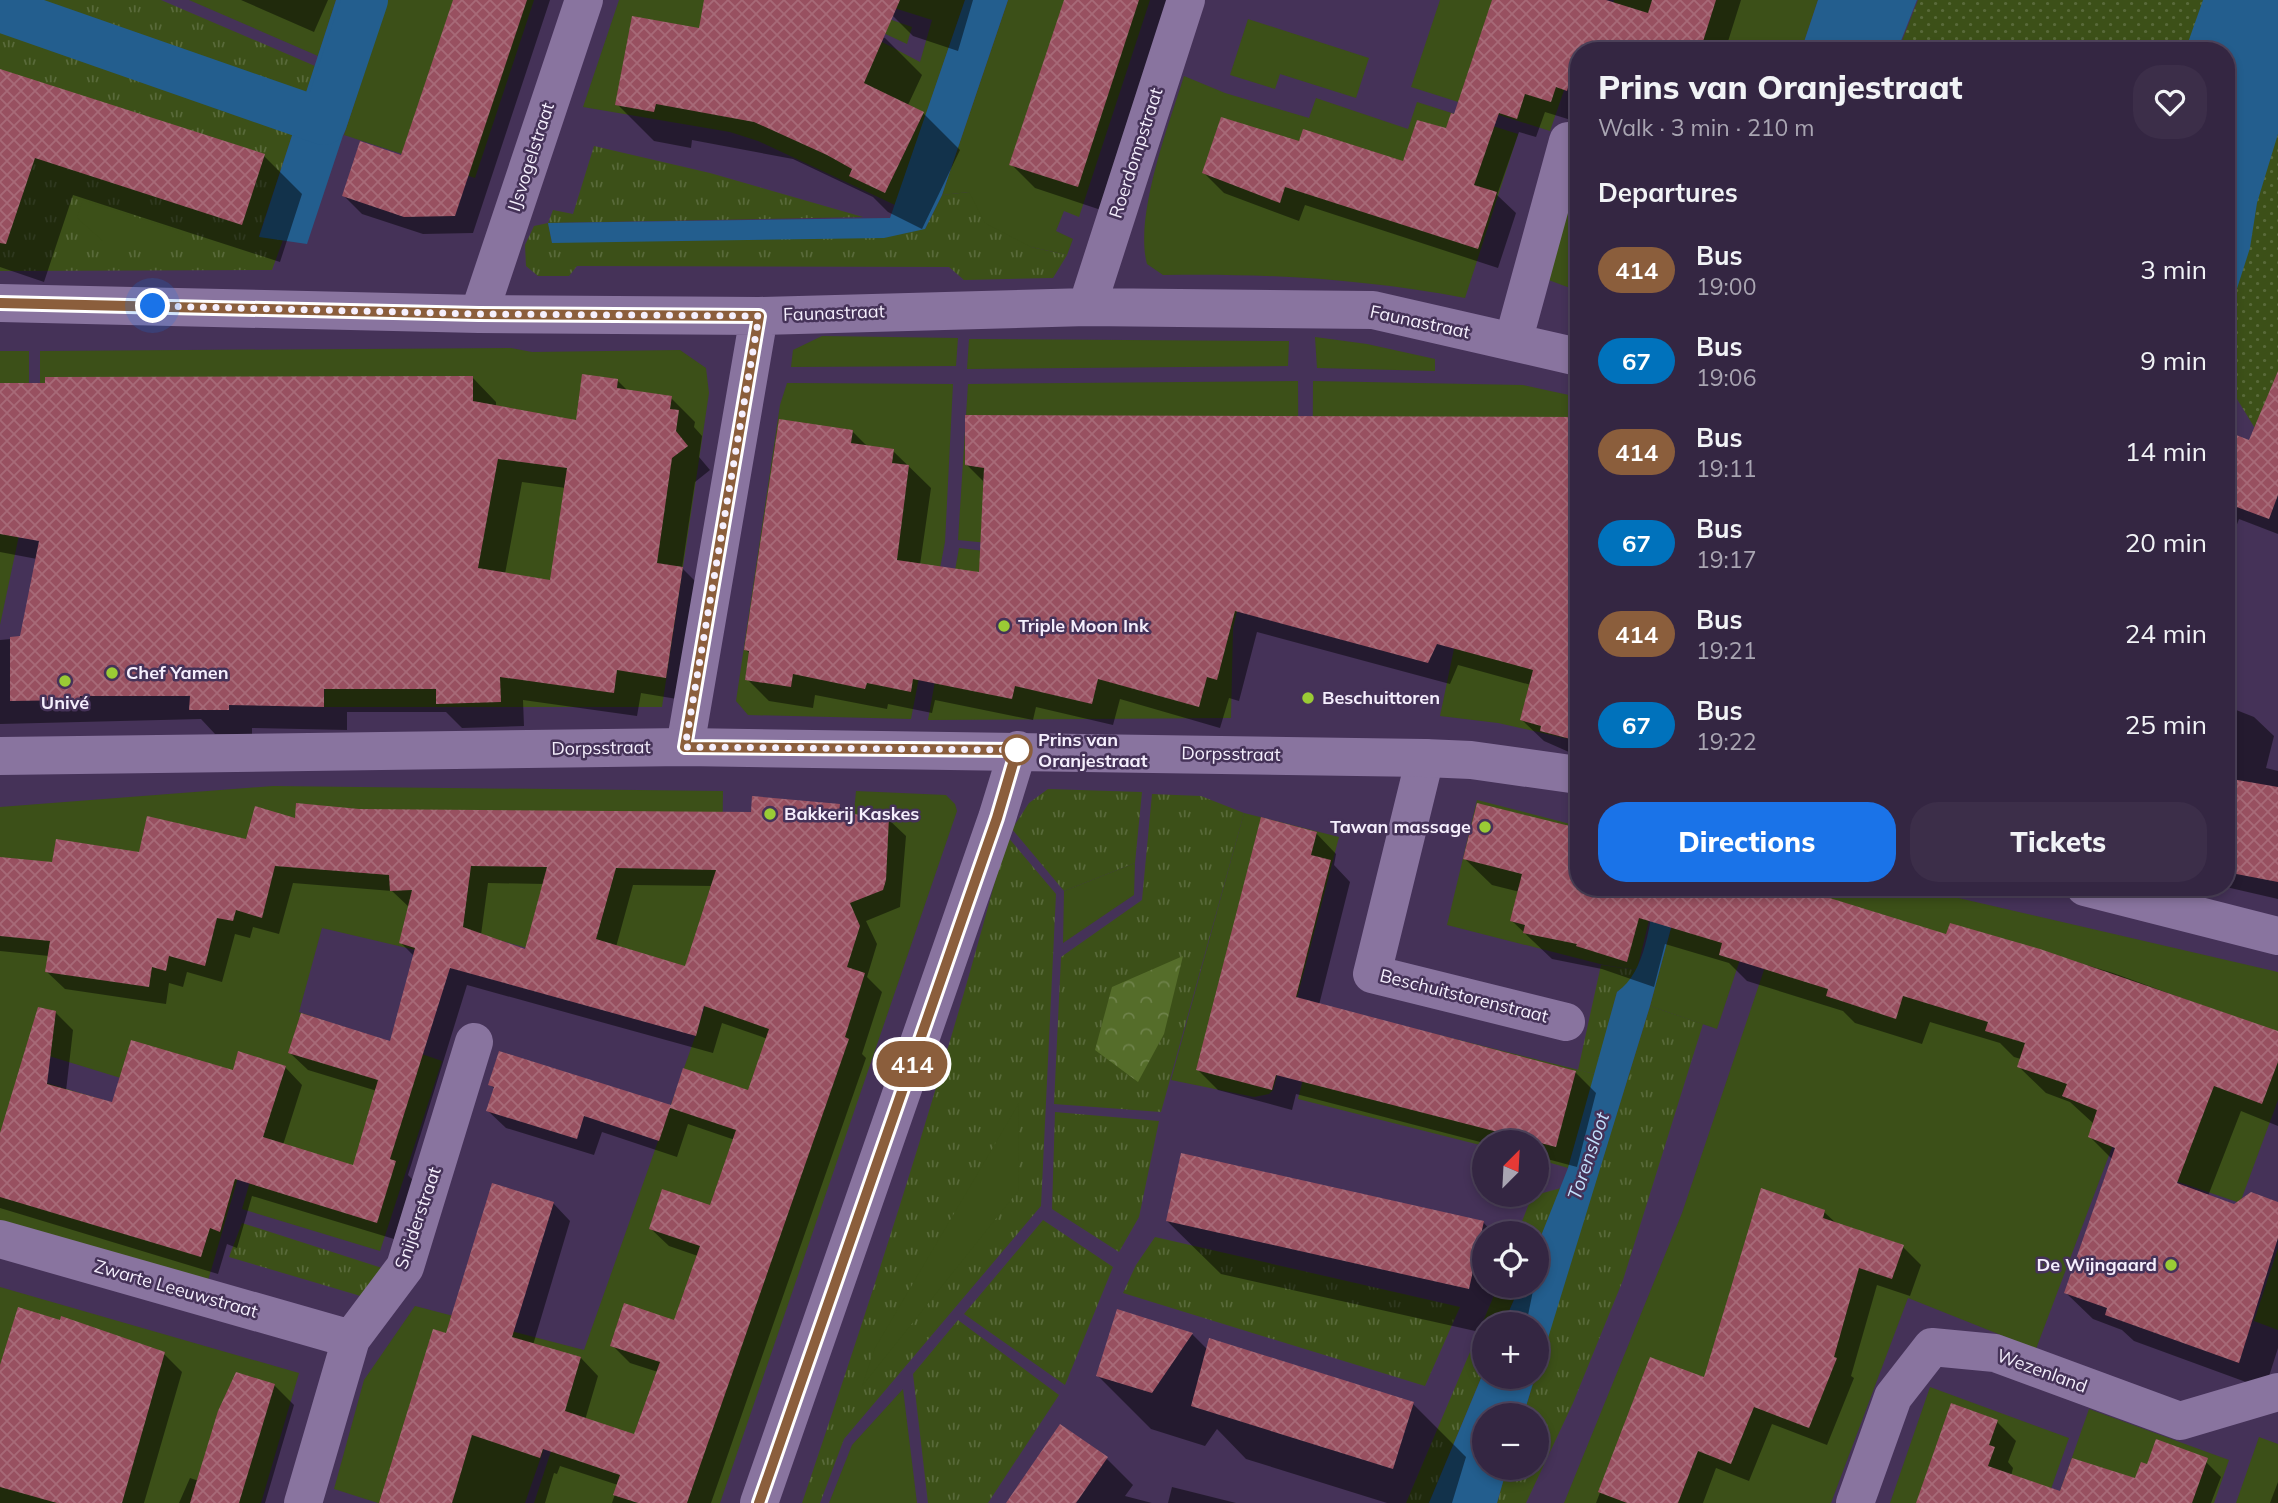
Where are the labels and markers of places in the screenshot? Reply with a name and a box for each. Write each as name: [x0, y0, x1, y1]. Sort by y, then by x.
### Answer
place label: Triple Moon Ink: [1018, 614, 1150, 637]
marker: Triple Moon Ink: [996, 618, 1012, 634]
place label: Chef Yamen: [126, 661, 229, 684]
marker: Chef Yamen: [104, 665, 120, 681]
marker: Univé: [57, 673, 73, 689]
place label: Beschuittoren: [1322, 686, 1440, 709]
marker: Beschuittoren: [1300, 690, 1316, 706]
place label: Univé: [41, 691, 89, 714]
place label: Prins van Oranjestraat: [1038, 728, 1148, 772]
marker: Prins van Oranjestraat: [1002, 735, 1032, 765]
place label: Bakkerij Kaskes: [784, 802, 919, 825]
marker: Bakkerij Kaskes: [762, 806, 778, 822]
place label: Tawan massage: [1330, 815, 1471, 838]
marker: Tawan massage: [1477, 819, 1493, 835]
place label: De Wijngaard: [2036, 1253, 2157, 1276]
marker: De Wijngaard: [2163, 1257, 2179, 1273]

